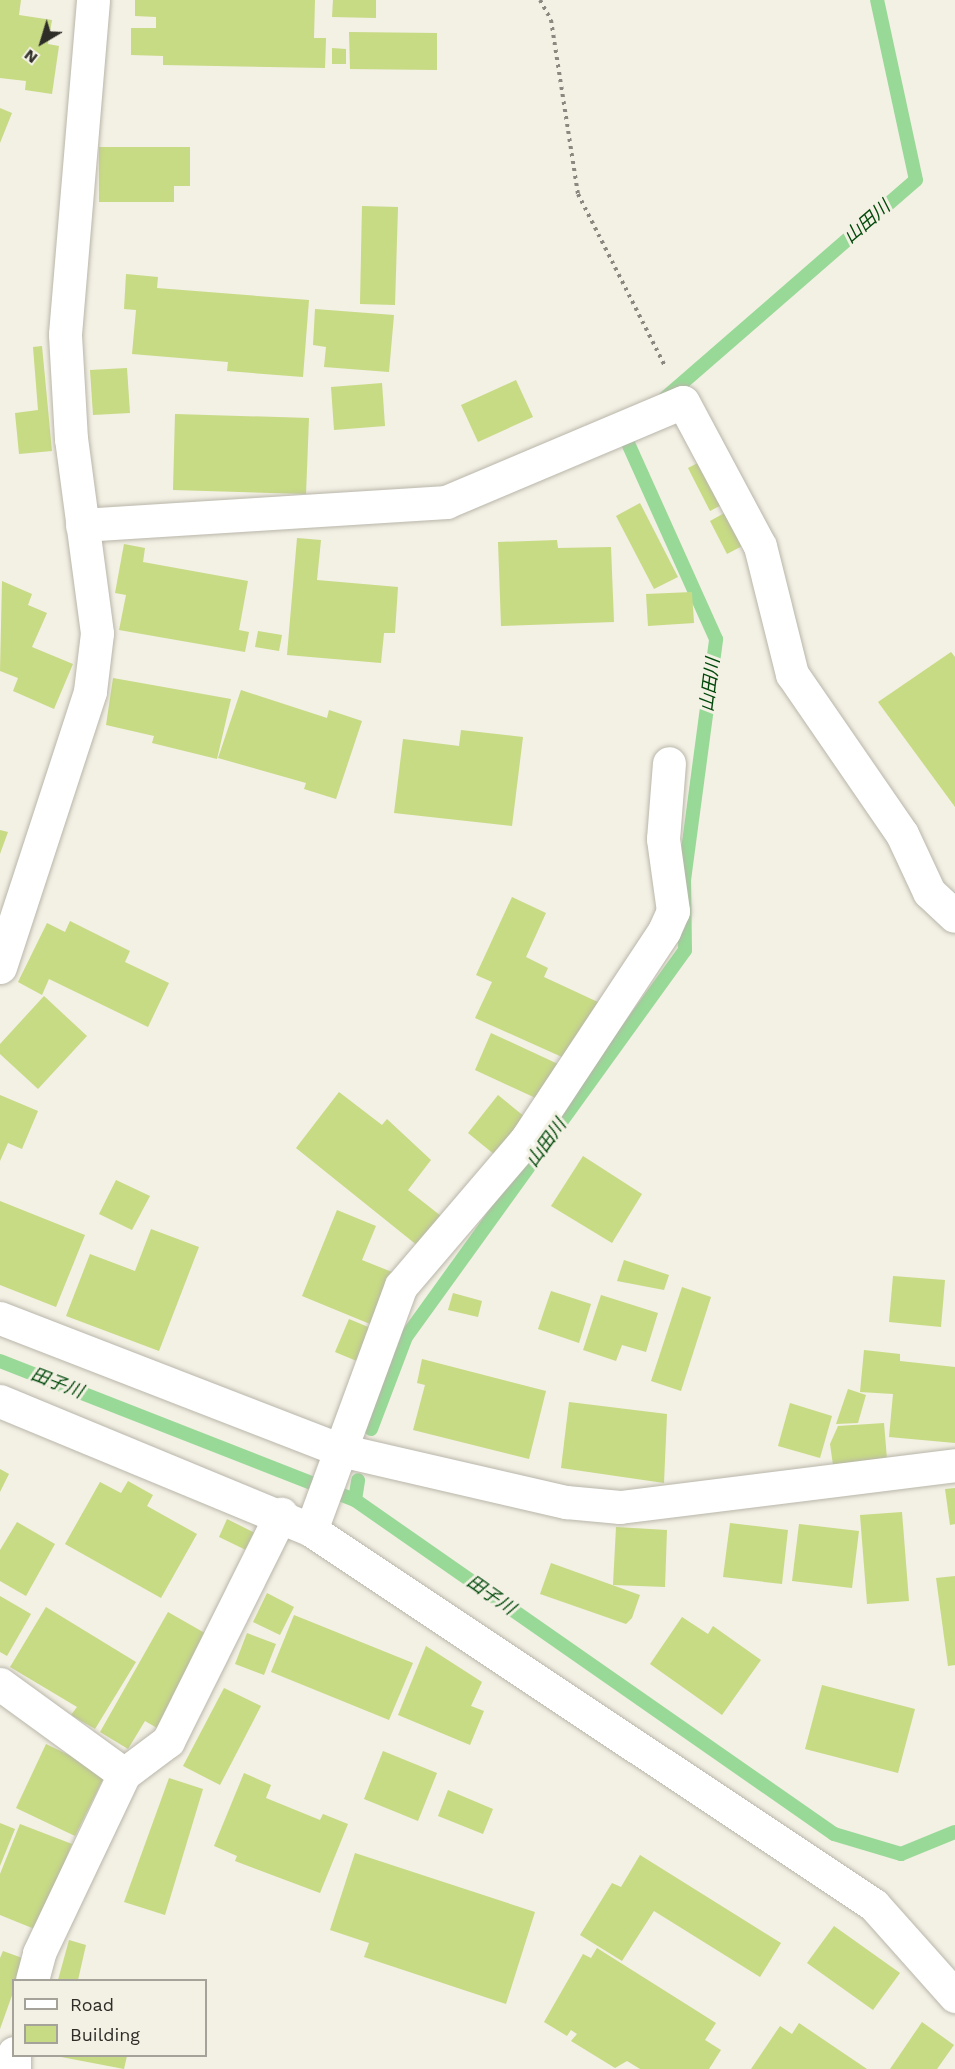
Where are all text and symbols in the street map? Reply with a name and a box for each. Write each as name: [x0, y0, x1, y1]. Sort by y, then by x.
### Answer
north arrow: [12, 12, 72, 72]
text: N: [20, 45, 41, 68]
water label: 山田川: [840, 196, 894, 248]
water label: 山田川: [696, 657, 724, 713]
water label: 山田川: [521, 1115, 571, 1171]
water label: 田子川: [28, 1363, 86, 1403]
water label: 田子川: [463, 1571, 519, 1619]
legend: [12, 1979, 207, 2057]
text: Road: [70, 1994, 114, 2015]
text: Building: [70, 2024, 140, 2045]

